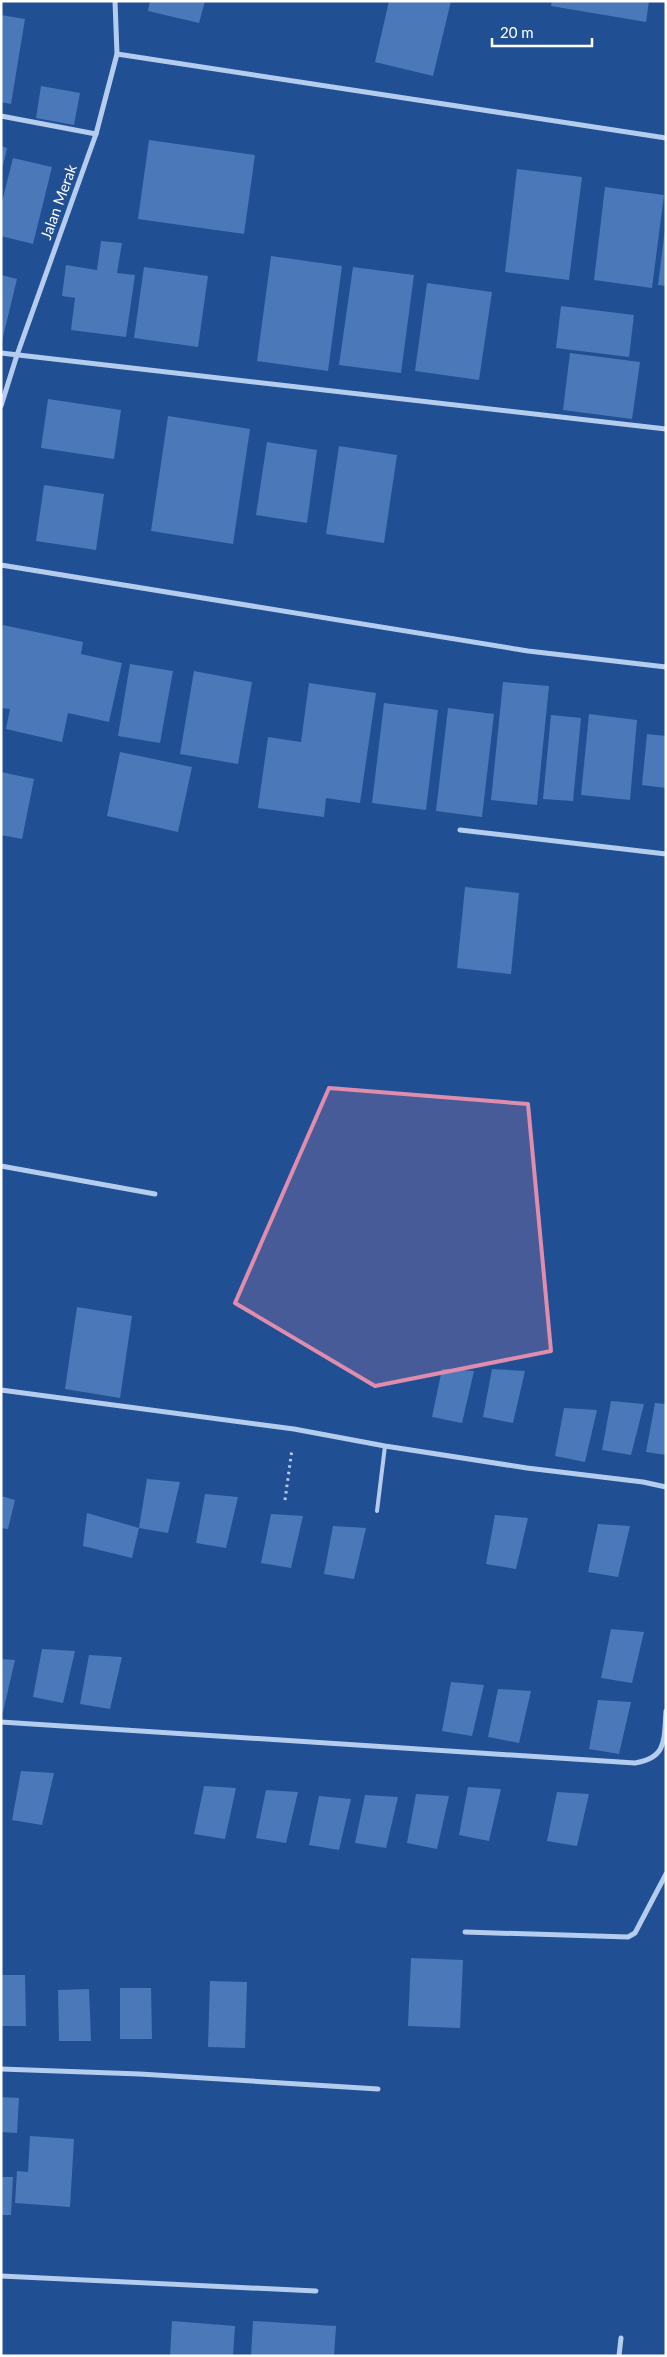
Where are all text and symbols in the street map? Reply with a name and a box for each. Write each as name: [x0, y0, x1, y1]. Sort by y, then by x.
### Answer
scale bar: [492, 15, 592, 47]
text: 20 m: [500, 23, 534, 41]
street label: Jalan Merak: [36, 161, 80, 242]

